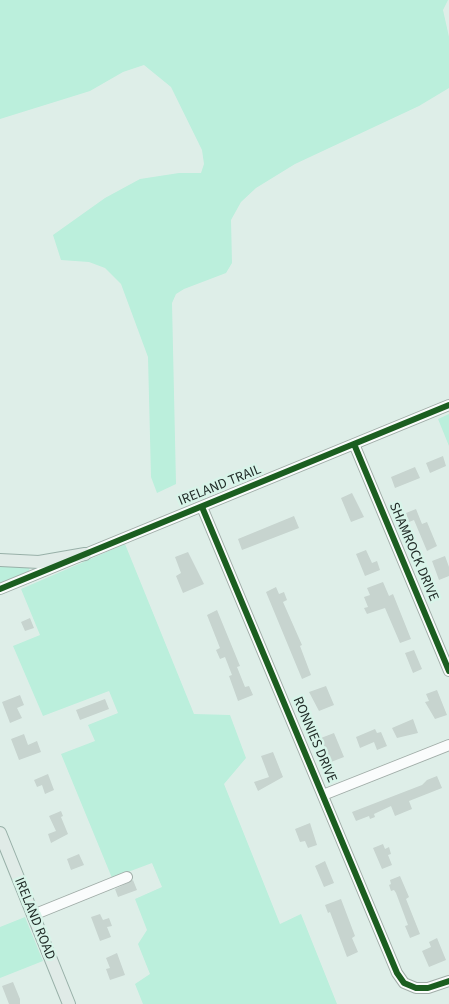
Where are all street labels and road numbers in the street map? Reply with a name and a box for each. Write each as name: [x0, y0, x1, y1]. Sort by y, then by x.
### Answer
street label: IRELAND TRAIL: [176, 462, 264, 510]
street label: SHAMROCK DRIVE: [385, 500, 441, 604]
street label: RONNIES DRIVE: [288, 695, 340, 785]
street label: IRELAND ROAD: [10, 875, 58, 963]

